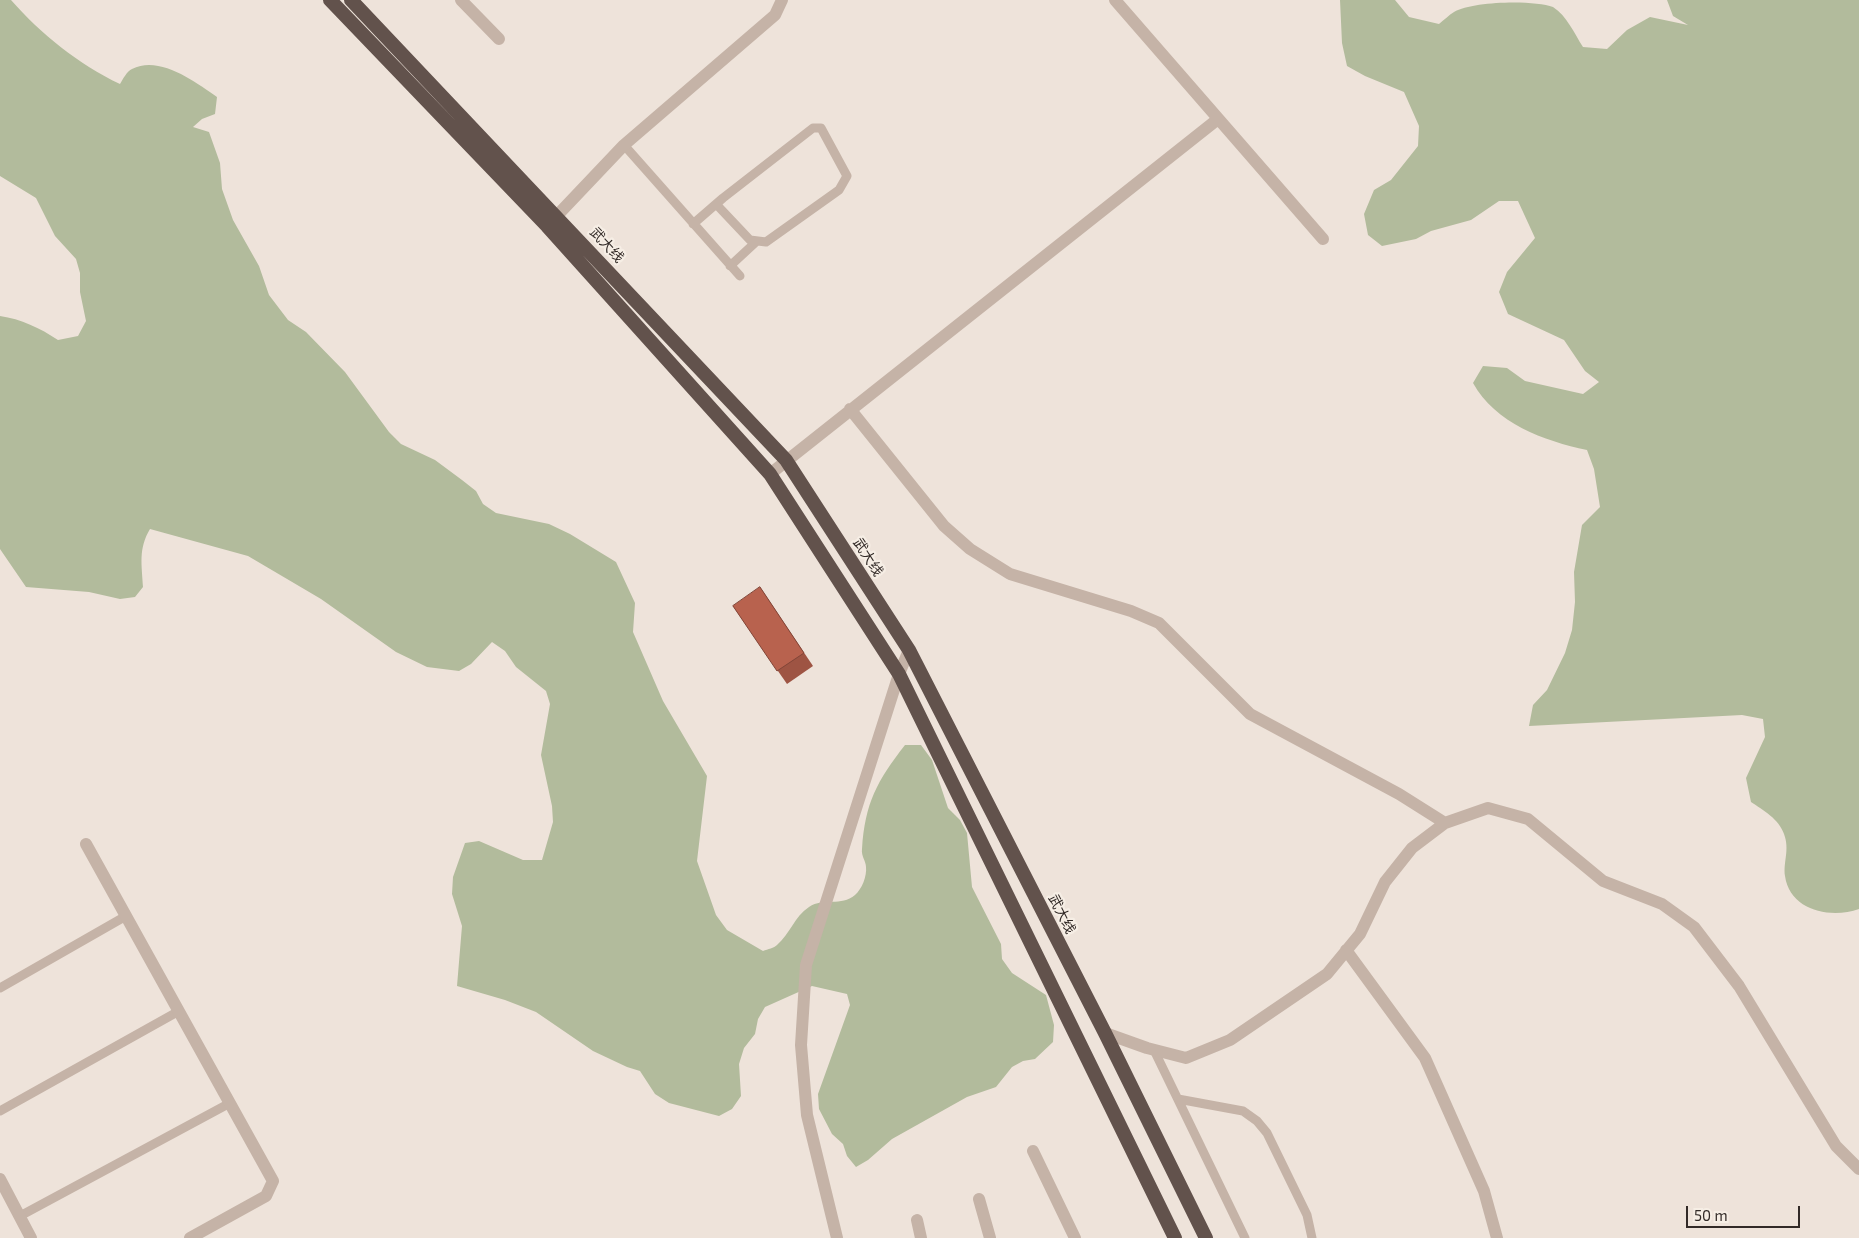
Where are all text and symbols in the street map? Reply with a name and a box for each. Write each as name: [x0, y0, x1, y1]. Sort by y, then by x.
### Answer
street label: 武大线: [587, 224, 627, 266]
street label: 武大线: [850, 535, 886, 579]
street label: 武大线: [1045, 891, 1079, 937]
scale bar: [1689, 1196, 1803, 1228]
text: 50 m: [1694, 1206, 1728, 1224]

